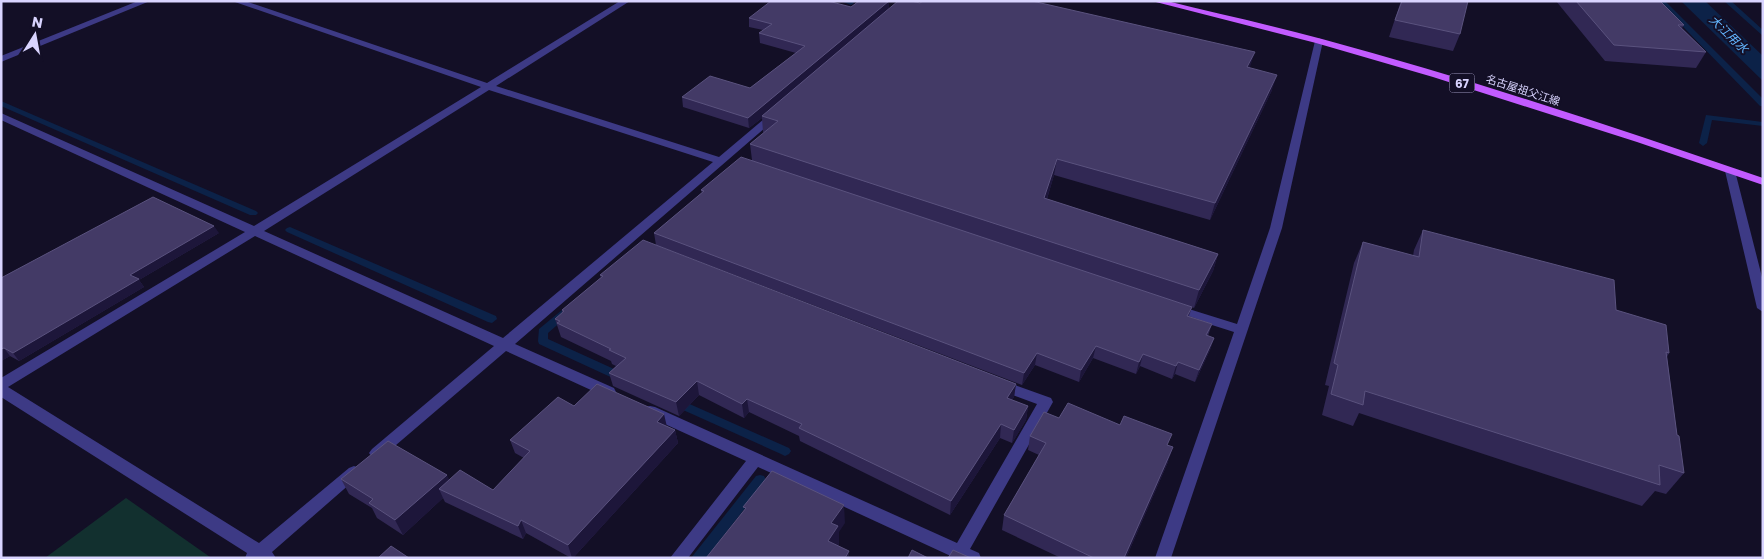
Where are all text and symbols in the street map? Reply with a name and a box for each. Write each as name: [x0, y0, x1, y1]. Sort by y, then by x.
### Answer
north arrow: [10, 10, 60, 60]
text: N: [30, 11, 45, 33]
water label: 大江用水: [1706, 11, 1754, 58]
street label: 名古屋祖父江線: [1484, 70, 1562, 110]
road number: 67: [1450, 74, 1474, 92]

